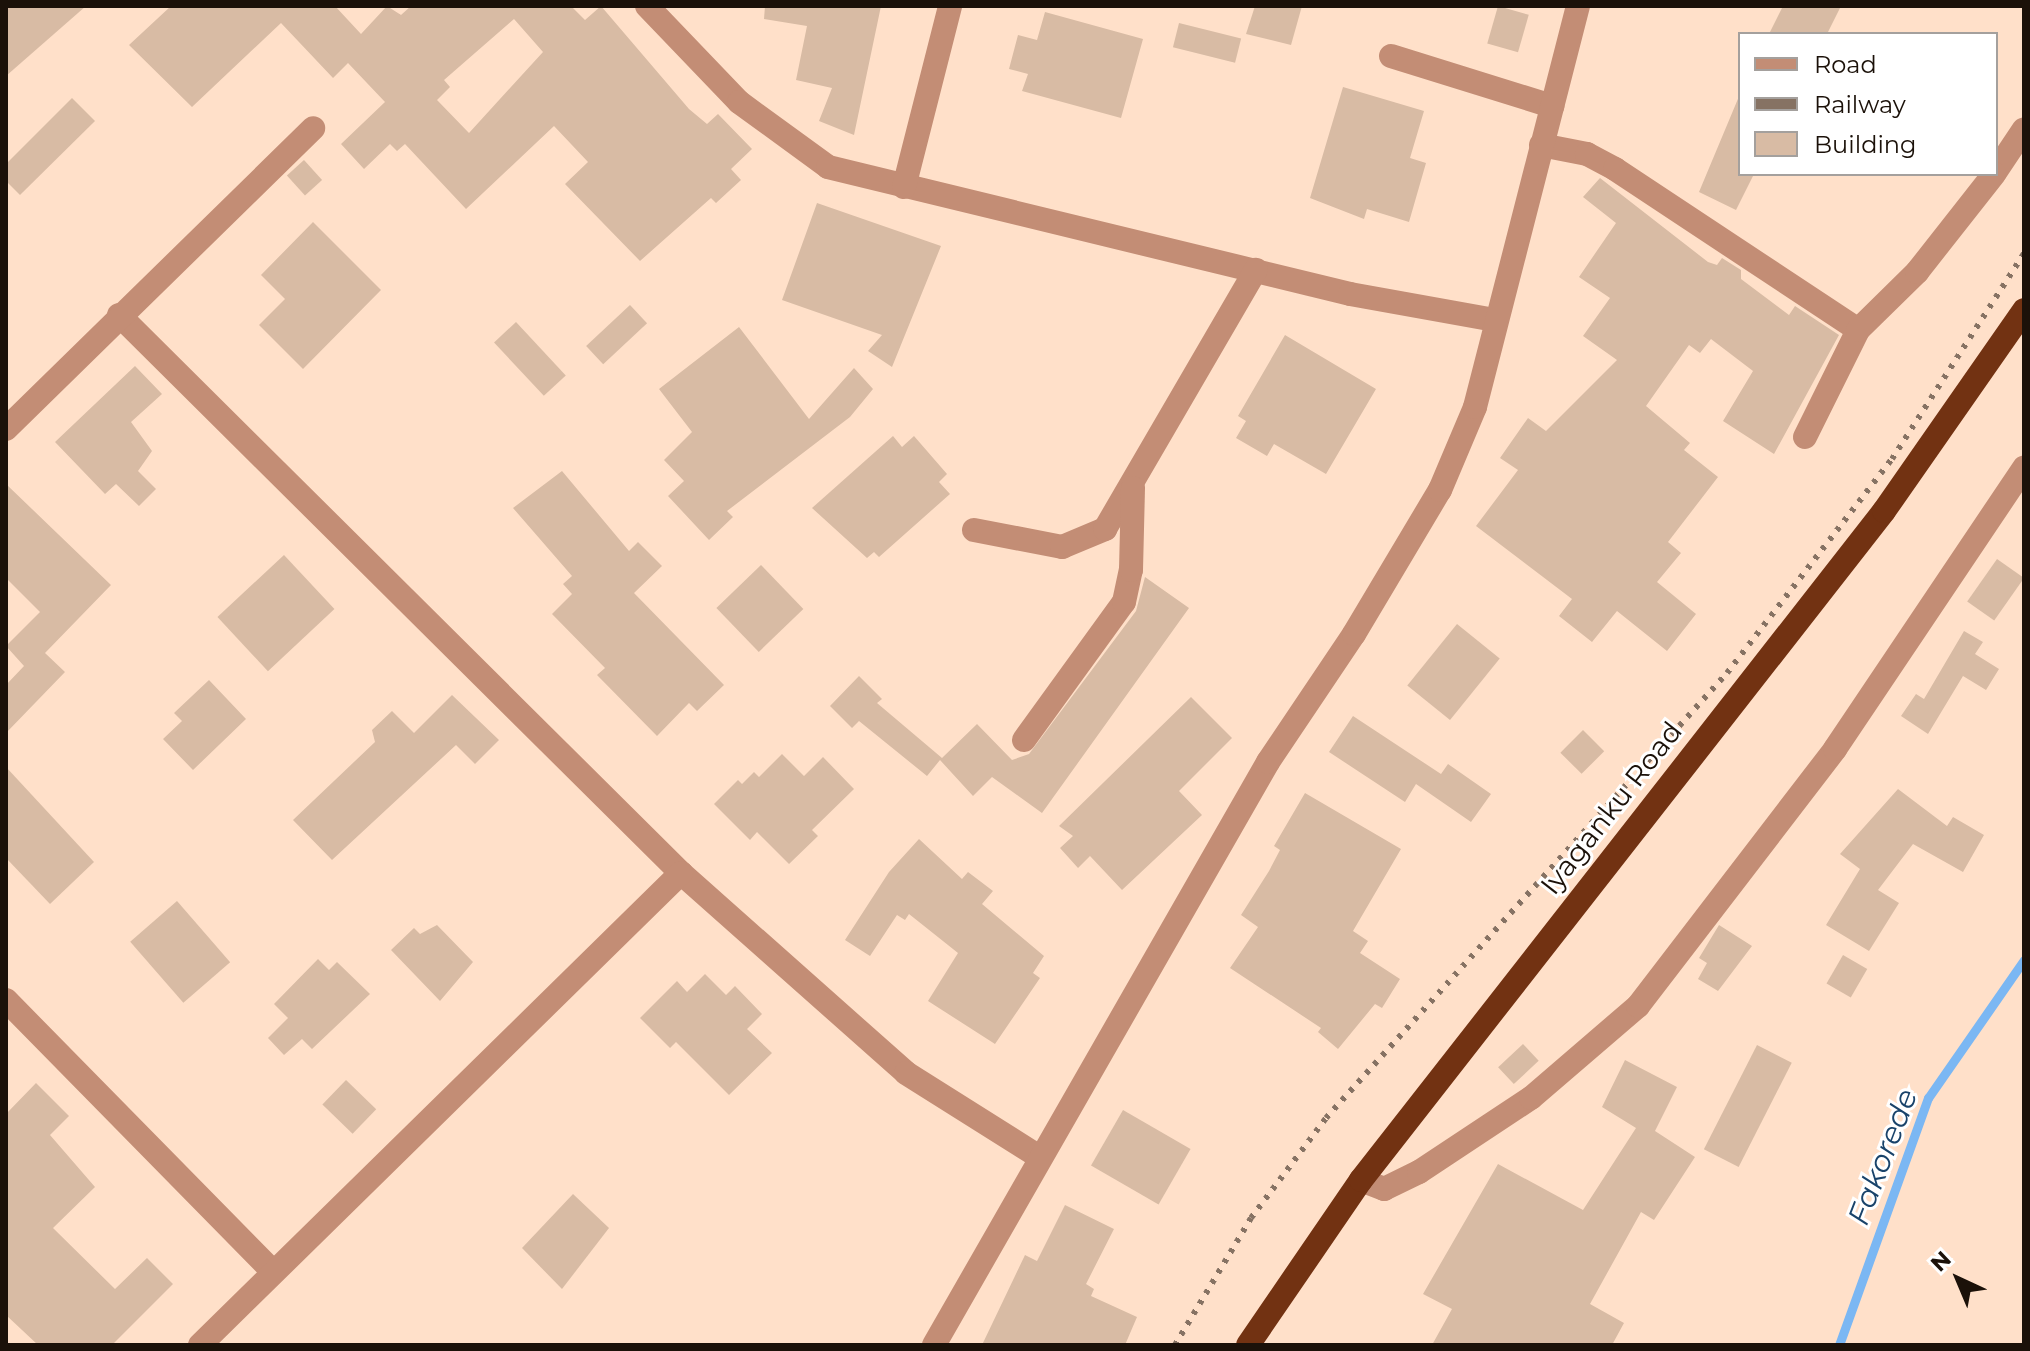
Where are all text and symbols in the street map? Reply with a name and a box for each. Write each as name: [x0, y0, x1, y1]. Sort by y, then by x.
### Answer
legend: [1738, 32, 1998, 176]
text: Road: [1814, 50, 1877, 79]
text: Railway: [1814, 90, 1906, 119]
text: Building: [1814, 130, 1917, 159]
street label: Iyaganku Road: [1533, 715, 1689, 901]
water label: Fakorede: [1841, 1084, 1925, 1230]
north arrow: [1918, 1239, 1998, 1319]
text: N: [1925, 1245, 1957, 1277]

